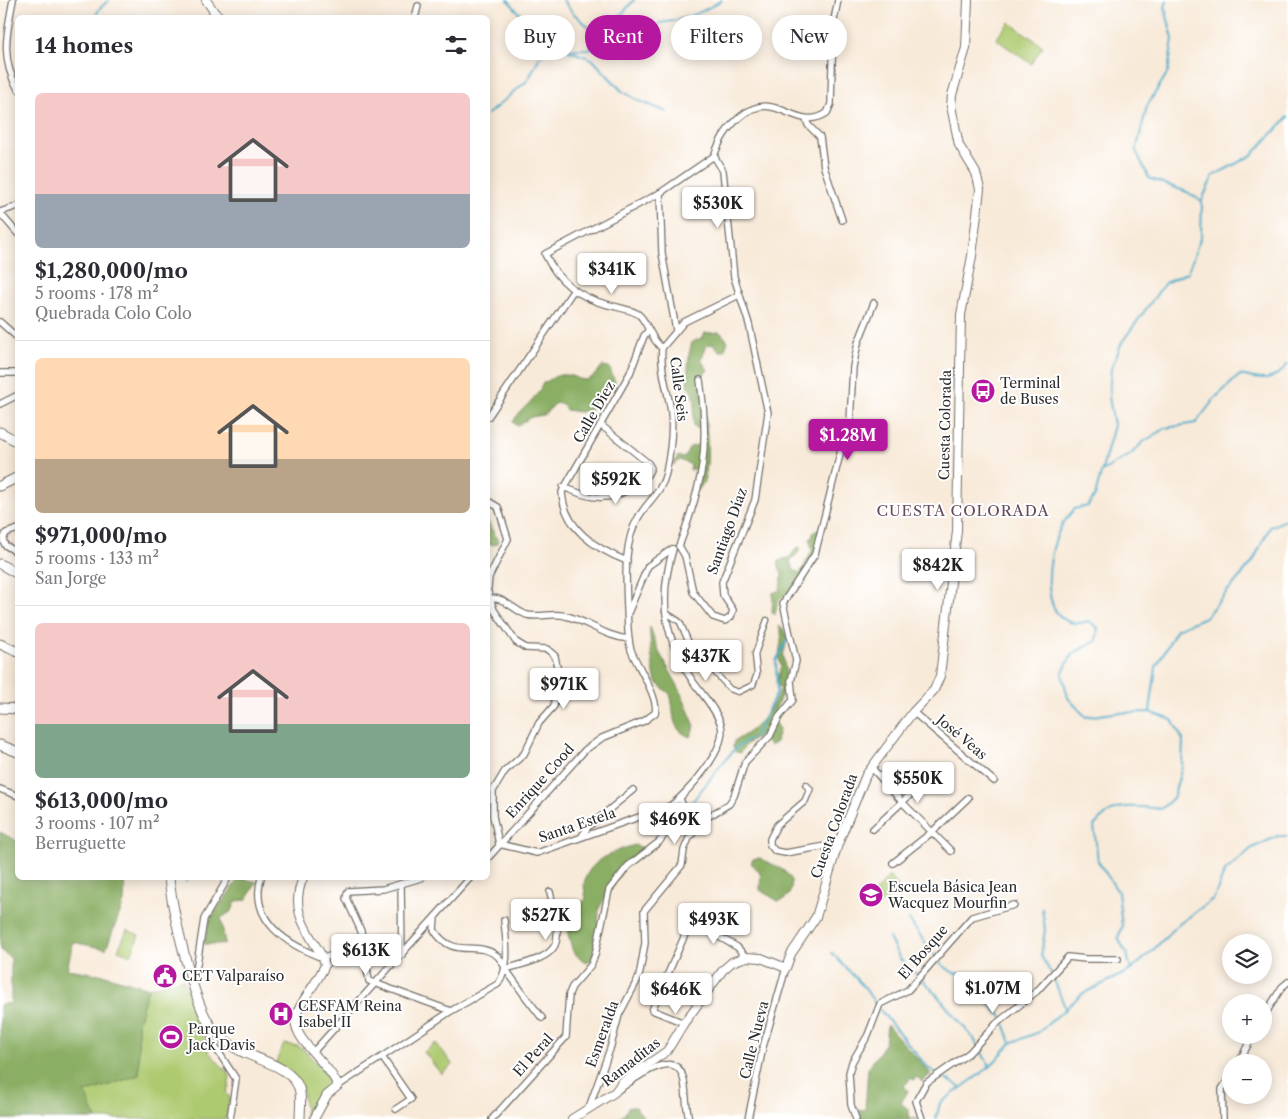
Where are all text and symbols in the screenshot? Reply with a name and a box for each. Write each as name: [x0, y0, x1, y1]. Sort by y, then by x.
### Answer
chip: Buy: [505, 15, 575, 60]
chip: Rent: [585, 15, 661, 60]
chip: Filters: [671, 15, 762, 60]
chip: New: [772, 15, 847, 60]
icon: filters: [442, 31, 470, 59]
text: 14 homes: [35, 33, 133, 58]
icon: home: [208, 125, 298, 215]
pin: $530K: [683, 186, 753, 229]
text: $530K: [693, 193, 743, 213]
pin: $341K: [577, 252, 647, 295]
text: $1,280,000/mo: [35, 258, 188, 283]
text: $341K: [588, 259, 636, 279]
text: 5 rooms · 178 m²: [35, 283, 159, 303]
text: Quebrada Colo Colo: [35, 303, 192, 323]
street label: Calle Seis: [666, 356, 692, 422]
street label: Cuesta Colorada: [935, 369, 955, 480]
place label: Terminal de Buses: [1000, 374, 1060, 408]
street label: Calle Diez: [569, 378, 619, 446]
bus stop icon: Terminal de Buses: [970, 378, 996, 404]
icon: home: [208, 391, 298, 481]
pin: $1.28M: [807, 418, 889, 461]
text: $1.28M: [820, 425, 876, 445]
pin: $592K: [581, 462, 651, 505]
text: $592K: [591, 469, 641, 489]
street label: Santiago Díaz: [703, 485, 751, 577]
district label: CUESTA COLORADA: [876, 501, 1050, 520]
text: $971,000/mo: [35, 523, 167, 548]
text: 5 rooms · 133 m²: [35, 548, 159, 568]
pin: $842K: [903, 548, 973, 591]
text: $842K: [913, 555, 963, 575]
text: San Jorge: [35, 568, 106, 588]
pin: $437K: [671, 640, 741, 682]
text: $437K: [682, 646, 730, 666]
icon: home: [208, 656, 298, 746]
pin: $971K: [529, 668, 599, 710]
text: $971K: [541, 674, 587, 694]
street label: José Veas: [931, 709, 991, 763]
street label: Enrique Cood: [502, 740, 578, 822]
pin: $550K: [883, 762, 953, 804]
text: $550K: [893, 768, 943, 788]
street label: Cuesta Colorada: [807, 770, 862, 881]
text: $613,000/mo: [35, 788, 168, 813]
pin: $469K: [640, 802, 710, 845]
street label: Santa Estela: [536, 803, 618, 847]
text: $469K: [650, 809, 700, 829]
text: 3 rooms · 107 m²: [35, 813, 160, 833]
text: Berruguette: [35, 833, 126, 853]
place label: Escuela Básica Jean Wacquez Mourfin: [887, 878, 1017, 912]
school or university icon: Escuela Básica Jean Wacquez Mourfin: [858, 882, 884, 908]
pin: $527K: [511, 898, 581, 941]
pin: $493K: [679, 902, 749, 945]
text: $527K: [522, 905, 570, 925]
text: $493K: [689, 909, 739, 929]
street label: El Bosque: [894, 921, 952, 983]
pin: $613K: [331, 934, 401, 976]
map controls: [1222, 934, 1272, 1104]
button: layers: [1222, 934, 1272, 984]
text: $613K: [342, 940, 390, 960]
public building icon: CET Valparaíso: [152, 963, 178, 989]
place label: CET Valparaíso: [182, 967, 284, 985]
pin: $646K: [641, 972, 711, 1015]
pin: $1.07M: [952, 972, 1034, 1014]
text: $1.07M: [965, 978, 1021, 998]
text: $646K: [651, 979, 701, 999]
button: +: [1222, 994, 1272, 1044]
place label: CESFAM Reina Isabel II: [298, 997, 402, 1031]
street label: Esmeralda: [582, 998, 623, 1070]
street label: Calle Nueva: [736, 998, 773, 1081]
hospital icon: CESFAM Reina Isabel II: [268, 1001, 294, 1027]
place label: Parque Jack Davis: [186, 1020, 255, 1054]
sports icon: Parque Jack Davis: [158, 1024, 184, 1050]
street label: El Peral: [509, 1030, 557, 1080]
street label: Ramaditas: [598, 1034, 664, 1090]
button: −: [1222, 1054, 1272, 1104]

